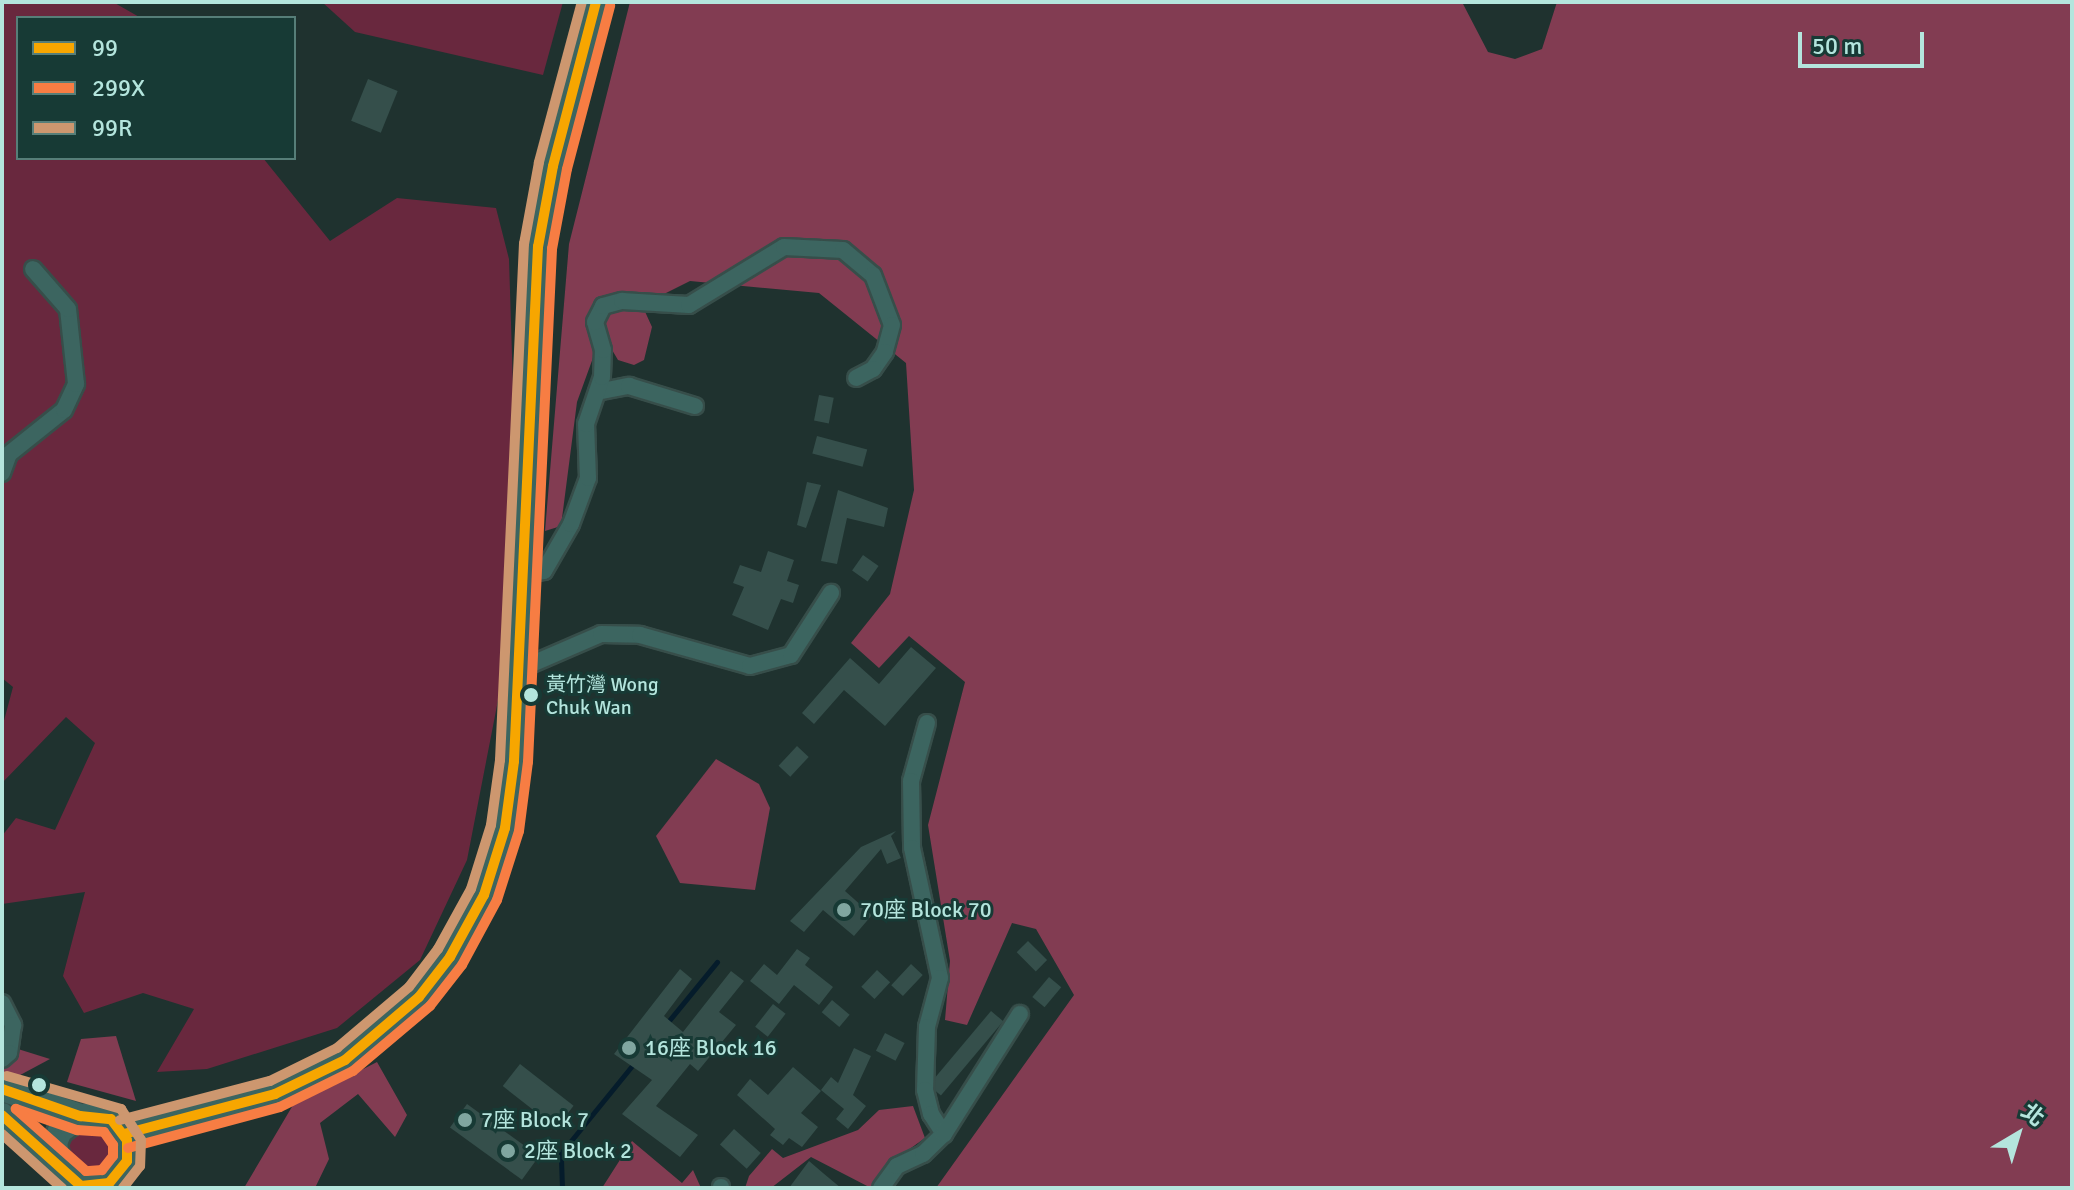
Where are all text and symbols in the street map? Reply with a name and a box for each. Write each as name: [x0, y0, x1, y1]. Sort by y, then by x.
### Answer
legend: [16, 16, 296, 160]
scale bar: [1802, 16, 1928, 66]
text: 50 m: [1812, 31, 1862, 61]
text: 99: [92, 33, 118, 63]
text: 299X: [92, 73, 145, 103]
text: 99R: [92, 113, 132, 143]
place label: 黃竹灣 Wong Chuk Wan: [546, 672, 658, 719]
marker: 黃竹灣 Wong Chuk Wan: [523, 687, 539, 703]
place label: 70座 Block 70: [860, 897, 992, 923]
marker: 70座 Block 70: [835, 901, 853, 919]
place label: 16座 Block 16: [645, 1035, 777, 1061]
marker: 16座 Block 16: [620, 1039, 638, 1057]
unlabelled marker: [31, 1077, 47, 1093]
north arrow: [1978, 1094, 2058, 1174]
text: 北: [2016, 1097, 2050, 1132]
place label: 7座 Block 7: [481, 1107, 589, 1133]
marker: 7座 Block 7: [456, 1111, 474, 1129]
place label: 2座 Block 2: [524, 1138, 632, 1164]
marker: 2座 Block 2: [499, 1142, 517, 1160]

